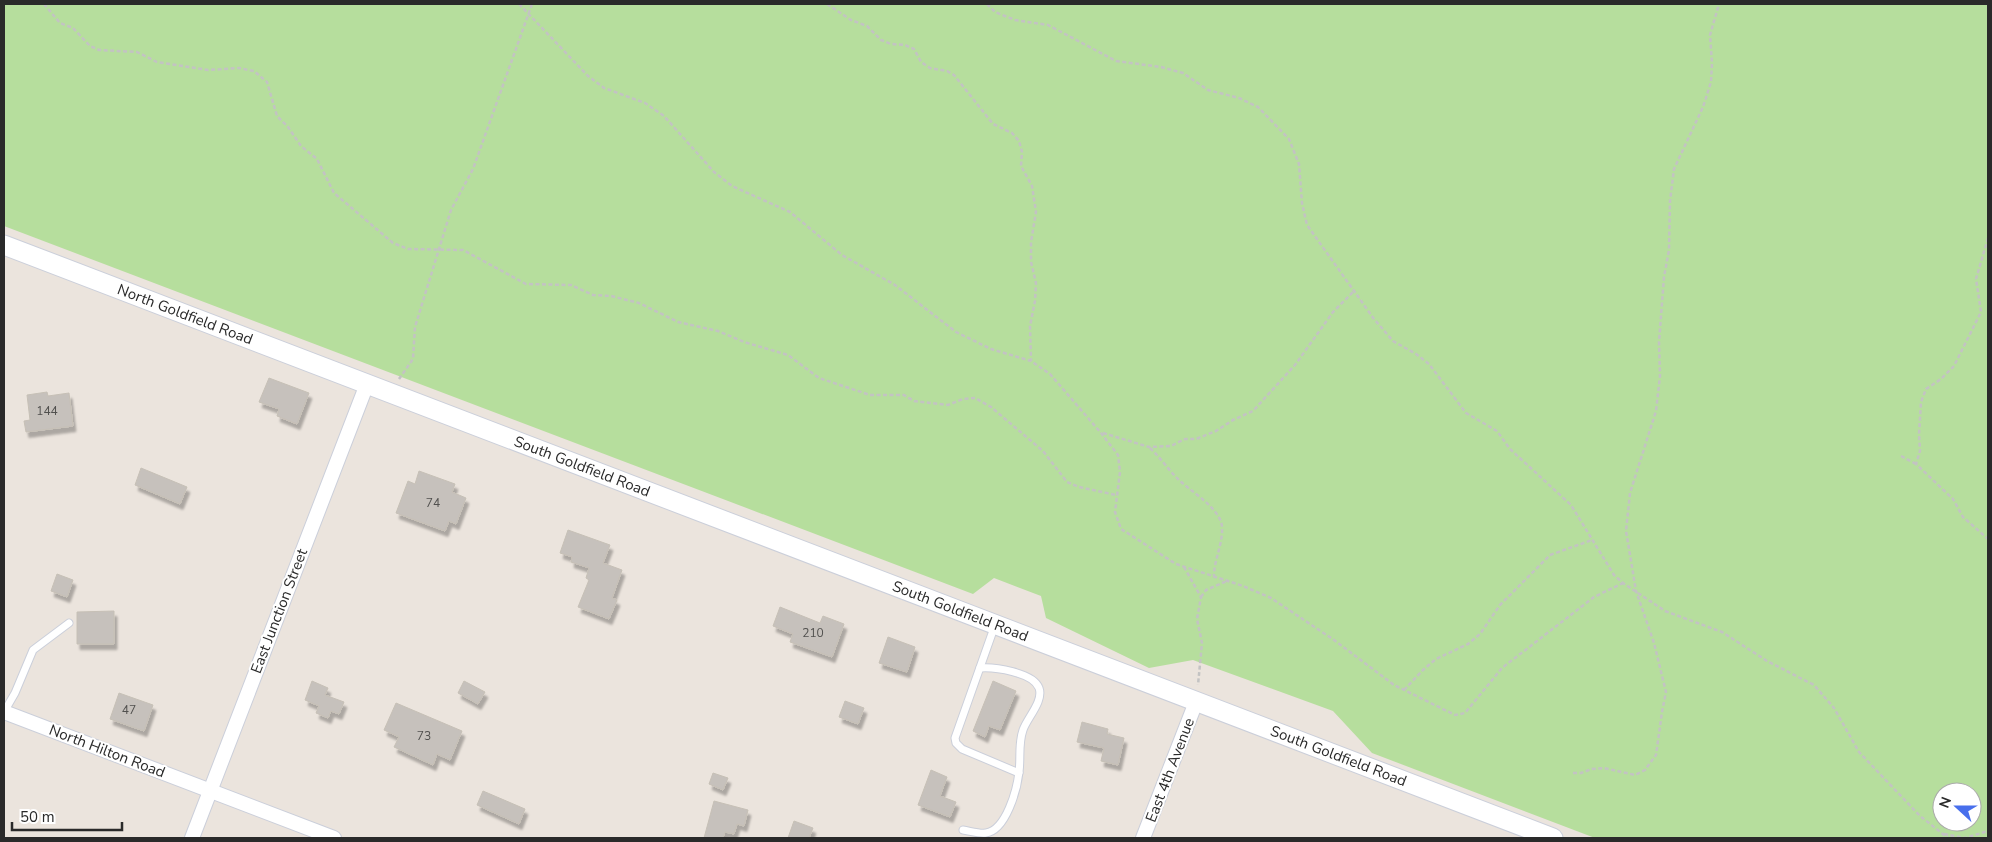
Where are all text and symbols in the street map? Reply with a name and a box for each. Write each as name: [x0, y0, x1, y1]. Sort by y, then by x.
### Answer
street label: North Goldfield Road: [115, 279, 256, 349]
house number: 144: [36, 403, 58, 419]
street label: South Goldfield Road: [511, 431, 653, 501]
house number: 74: [426, 495, 440, 511]
street label: East Junction Street: [246, 545, 312, 676]
street label: South Goldfield Road: [889, 576, 1031, 646]
house number: 210: [802, 625, 824, 641]
house number: 47: [122, 702, 136, 718]
street label: East 4th Avenue: [1141, 715, 1199, 825]
street label: North Hilton Road: [46, 720, 168, 782]
street label: South Goldfield Road: [1268, 721, 1410, 791]
house number: 73: [417, 728, 431, 744]
north arrow: [1932, 782, 1982, 832]
text: N: [1935, 794, 1956, 811]
scale bar: [12, 800, 122, 832]
text: 50 m: [20, 807, 55, 827]

